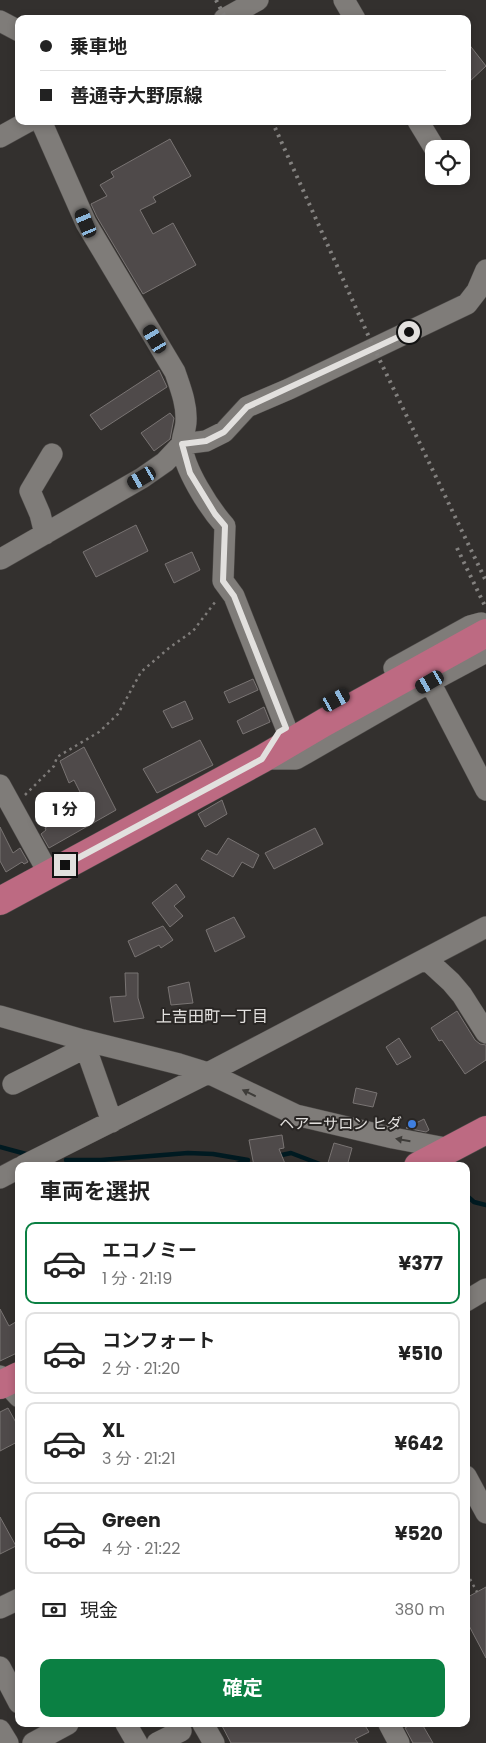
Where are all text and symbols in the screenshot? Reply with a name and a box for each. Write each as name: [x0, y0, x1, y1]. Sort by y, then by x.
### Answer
text: 乗車地: [70, 33, 127, 60]
text: 善通寺大野原線: [70, 82, 203, 109]
map controls: [425, 140, 470, 185]
button: locate: [425, 140, 470, 185]
car: [73, 206, 98, 240]
route start: [398, 321, 420, 343]
car: [140, 322, 169, 356]
car: [125, 464, 158, 492]
car: [413, 668, 446, 696]
car: [319, 686, 352, 714]
callout: 1 分: [35, 792, 95, 828]
text: 1 分: [52, 798, 78, 821]
route end: [54, 854, 76, 876]
district label: 上吉田町一丁目: [156, 1005, 268, 1028]
one-way arrow: [242, 1088, 256, 1096]
place label: ヘアーサロン ヒダ: [279, 1113, 402, 1134]
marker: ヘアーサロン ヒダ: [406, 1118, 418, 1130]
one-way arrow: [395, 1136, 411, 1144]
text: 車両を選択: [40, 1176, 150, 1207]
text: エコノミー: [102, 1237, 197, 1264]
icon: car: [42, 1241, 87, 1286]
text: ¥377: [398, 1250, 443, 1277]
text: 1 分 · 21:19: [102, 1267, 172, 1290]
text: コンフォート: [102, 1327, 215, 1354]
icon: car: [42, 1331, 87, 1376]
text: ¥510: [398, 1340, 443, 1367]
text: 2 分 · 21:20: [102, 1357, 180, 1380]
text: XL: [102, 1417, 125, 1444]
icon: car: [42, 1421, 87, 1466]
text: ¥642: [394, 1430, 443, 1457]
text: 3 分 · 21:21: [102, 1447, 176, 1470]
text: Green: [102, 1507, 161, 1534]
icon: car: [42, 1511, 87, 1556]
text: ¥520: [395, 1520, 443, 1547]
text: 4 分 · 21:22: [102, 1537, 180, 1560]
icon: cash: [40, 1596, 68, 1624]
text: 現金: [80, 1597, 118, 1624]
text: 380 m: [395, 1598, 445, 1621]
button: 確定: [40, 1659, 445, 1717]

